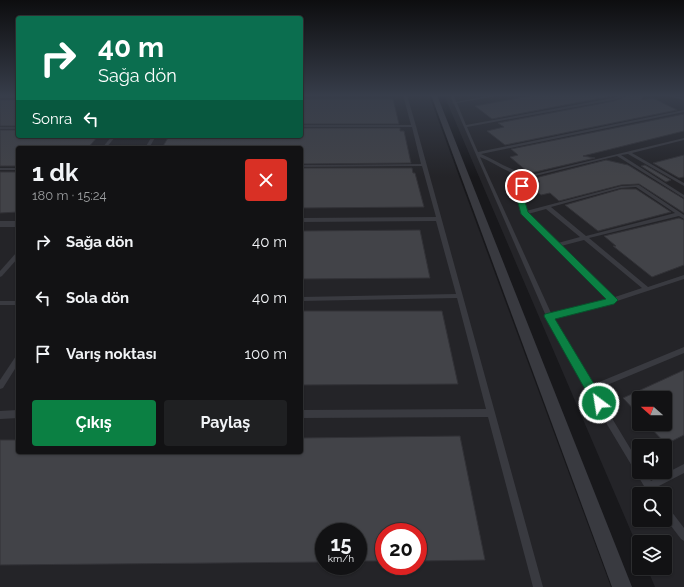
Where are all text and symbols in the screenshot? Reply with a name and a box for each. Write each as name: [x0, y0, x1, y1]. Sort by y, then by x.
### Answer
text: 40 m: [98, 31, 164, 64]
icon: right: [32, 32, 84, 84]
text: Sağa dön: [98, 65, 177, 86]
icon: left: [80, 108, 102, 130]
text: Sonra: [32, 110, 72, 128]
text: 1 dk: [32, 158, 79, 187]
button: close: [245, 159, 287, 201]
pin: [505, 169, 539, 203]
icon: arrive: [511, 175, 533, 197]
text: 180 m · 15:24: [32, 188, 107, 203]
icon: right: [32, 231, 54, 253]
text: Sağa dön: [66, 233, 133, 251]
text: 40 m: [252, 233, 287, 251]
icon: left: [32, 287, 54, 309]
text: Sola dön: [66, 289, 129, 307]
text: 40 m: [252, 289, 287, 307]
icon: arrive: [32, 343, 54, 365]
text: Varış noktası: [66, 345, 157, 363]
text: 100 m: [245, 345, 287, 363]
position arrow: [578, 382, 620, 424]
north arrow: [632, 391, 672, 431]
map controls: [632, 391, 672, 575]
button: Çıkış: [32, 400, 156, 446]
button: Paylaş: [164, 400, 287, 446]
button: sound: [632, 439, 672, 479]
button: search: [632, 487, 672, 527]
speed limit sign: 20: [375, 523, 427, 575]
text: 15: [331, 532, 351, 556]
button: layers: [632, 535, 672, 575]
text: km/h: [328, 553, 354, 564]

